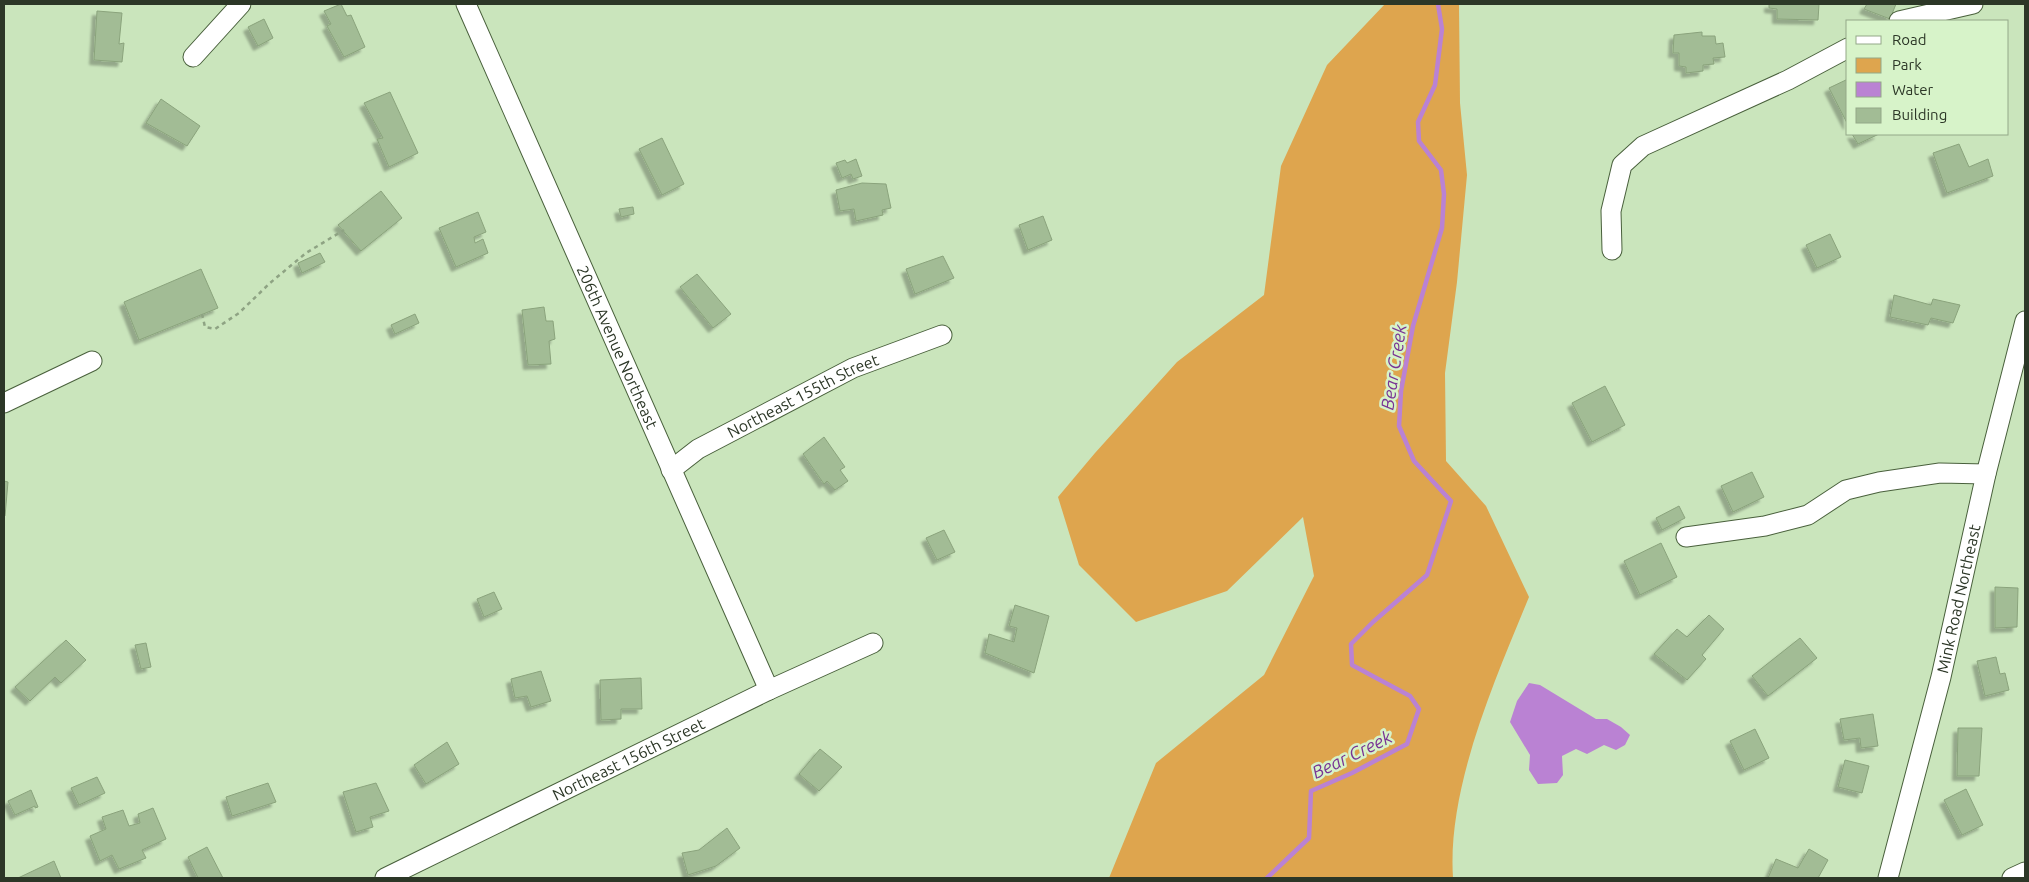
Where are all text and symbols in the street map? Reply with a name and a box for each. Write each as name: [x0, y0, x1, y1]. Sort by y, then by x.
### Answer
legend: [1846, 20, 2009, 135]
text: Road: [1892, 31, 1927, 48]
text: Park: [1892, 56, 1922, 73]
text: Water: [1892, 81, 1933, 98]
text: Building: [1892, 106, 1947, 123]
street label: 206th Avenue Northeast: [574, 263, 662, 432]
water label: Bear Creek: [1376, 322, 1410, 411]
street label: Northeast 155th Street: [724, 350, 882, 441]
street label: Mink Road Northeast: [1933, 522, 1984, 675]
street label: Northeast 156th Street: [549, 714, 708, 804]
water label: Bear Creek: [1308, 726, 1395, 782]

